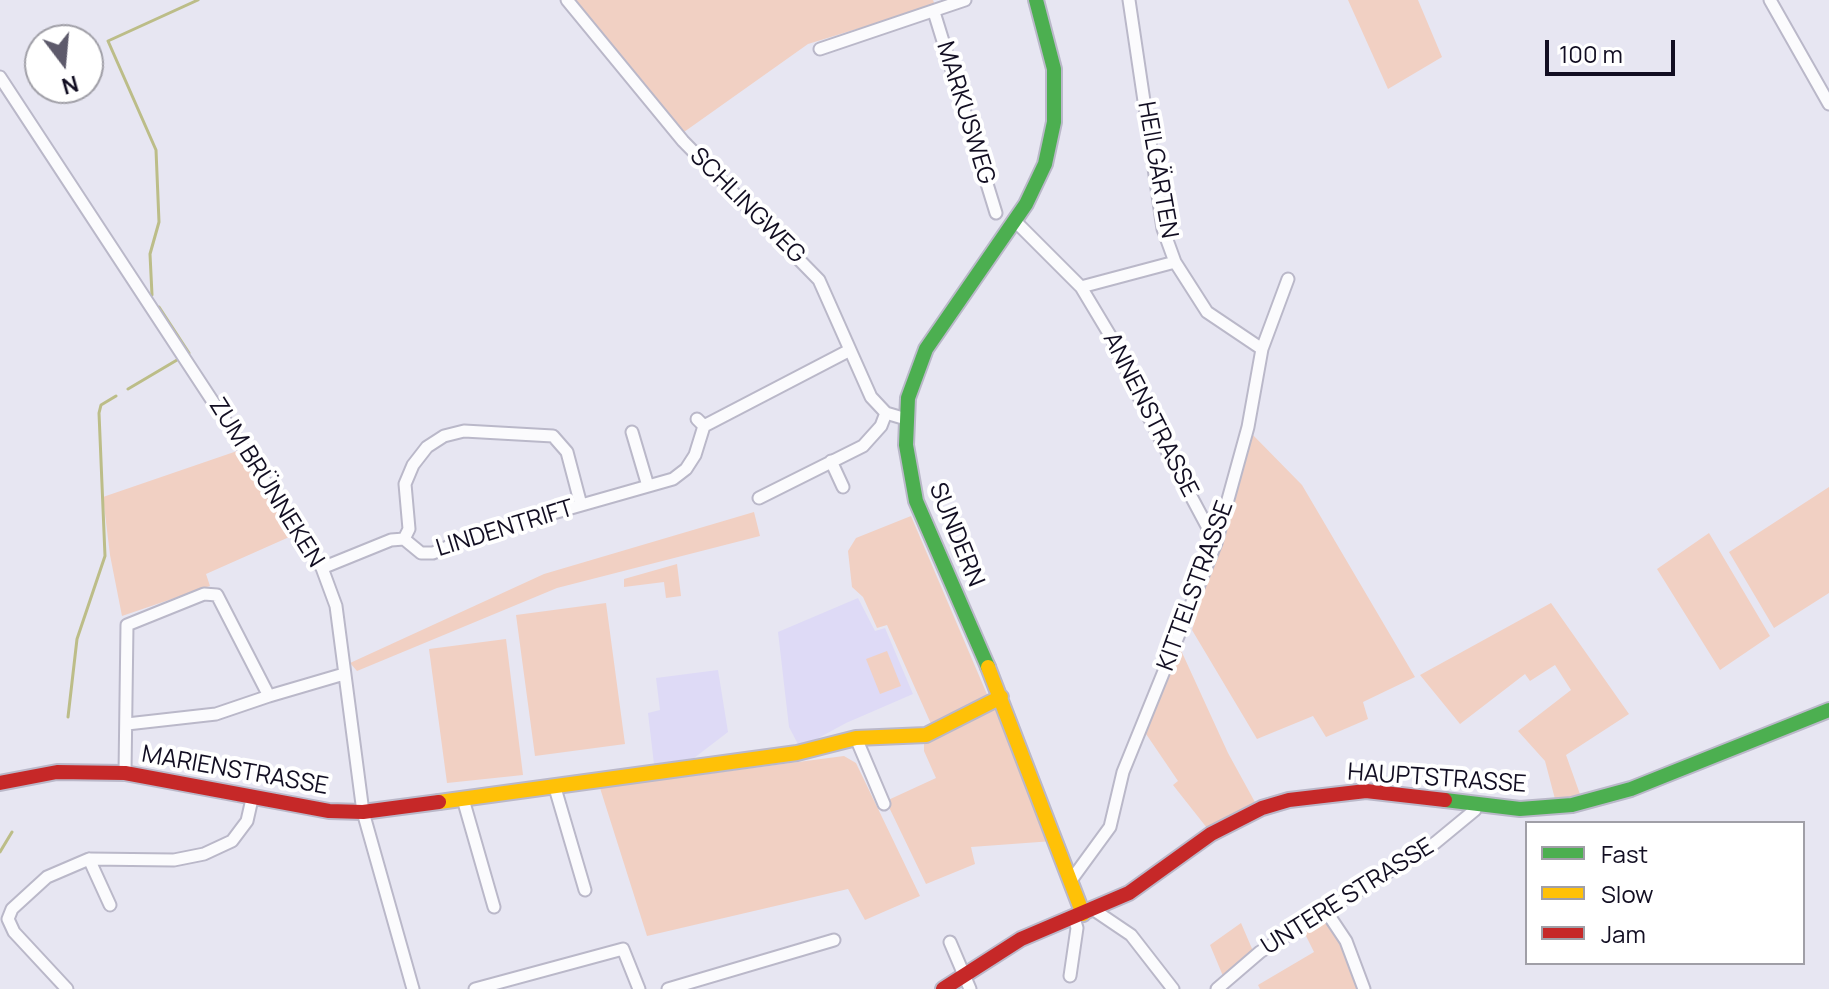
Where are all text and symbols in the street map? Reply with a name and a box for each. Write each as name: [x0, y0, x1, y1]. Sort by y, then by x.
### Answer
north arrow: [24, 24, 104, 104]
scale bar: [1549, 24, 1679, 74]
text: 100 m: [1559, 37, 1623, 70]
street label: MARKUSWEG: [930, 38, 1000, 188]
text: N: [58, 69, 82, 102]
street label: HEILGÄRTEN: [1131, 99, 1183, 241]
street label: SCHLINGWEG: [683, 142, 811, 270]
street label: ANNENSTRASSE: [1096, 328, 1204, 502]
street label: ZUM BRÜNNEKEN: [202, 393, 330, 573]
street label: SUNDERN: [922, 479, 990, 591]
street label: LINDENTRIFT: [433, 494, 577, 564]
street label: KITTELSTRASSE: [1152, 497, 1240, 675]
street label: MARIENSTRASSE: [140, 740, 330, 802]
street label: HAUPTSTRASSE: [1347, 758, 1527, 800]
legend: [1525, 821, 1805, 965]
street label: UNTERE STRASSE: [1257, 832, 1439, 962]
text: Fast: [1601, 837, 1648, 870]
text: Slow: [1601, 877, 1654, 910]
text: Jam: [1601, 917, 1646, 950]

